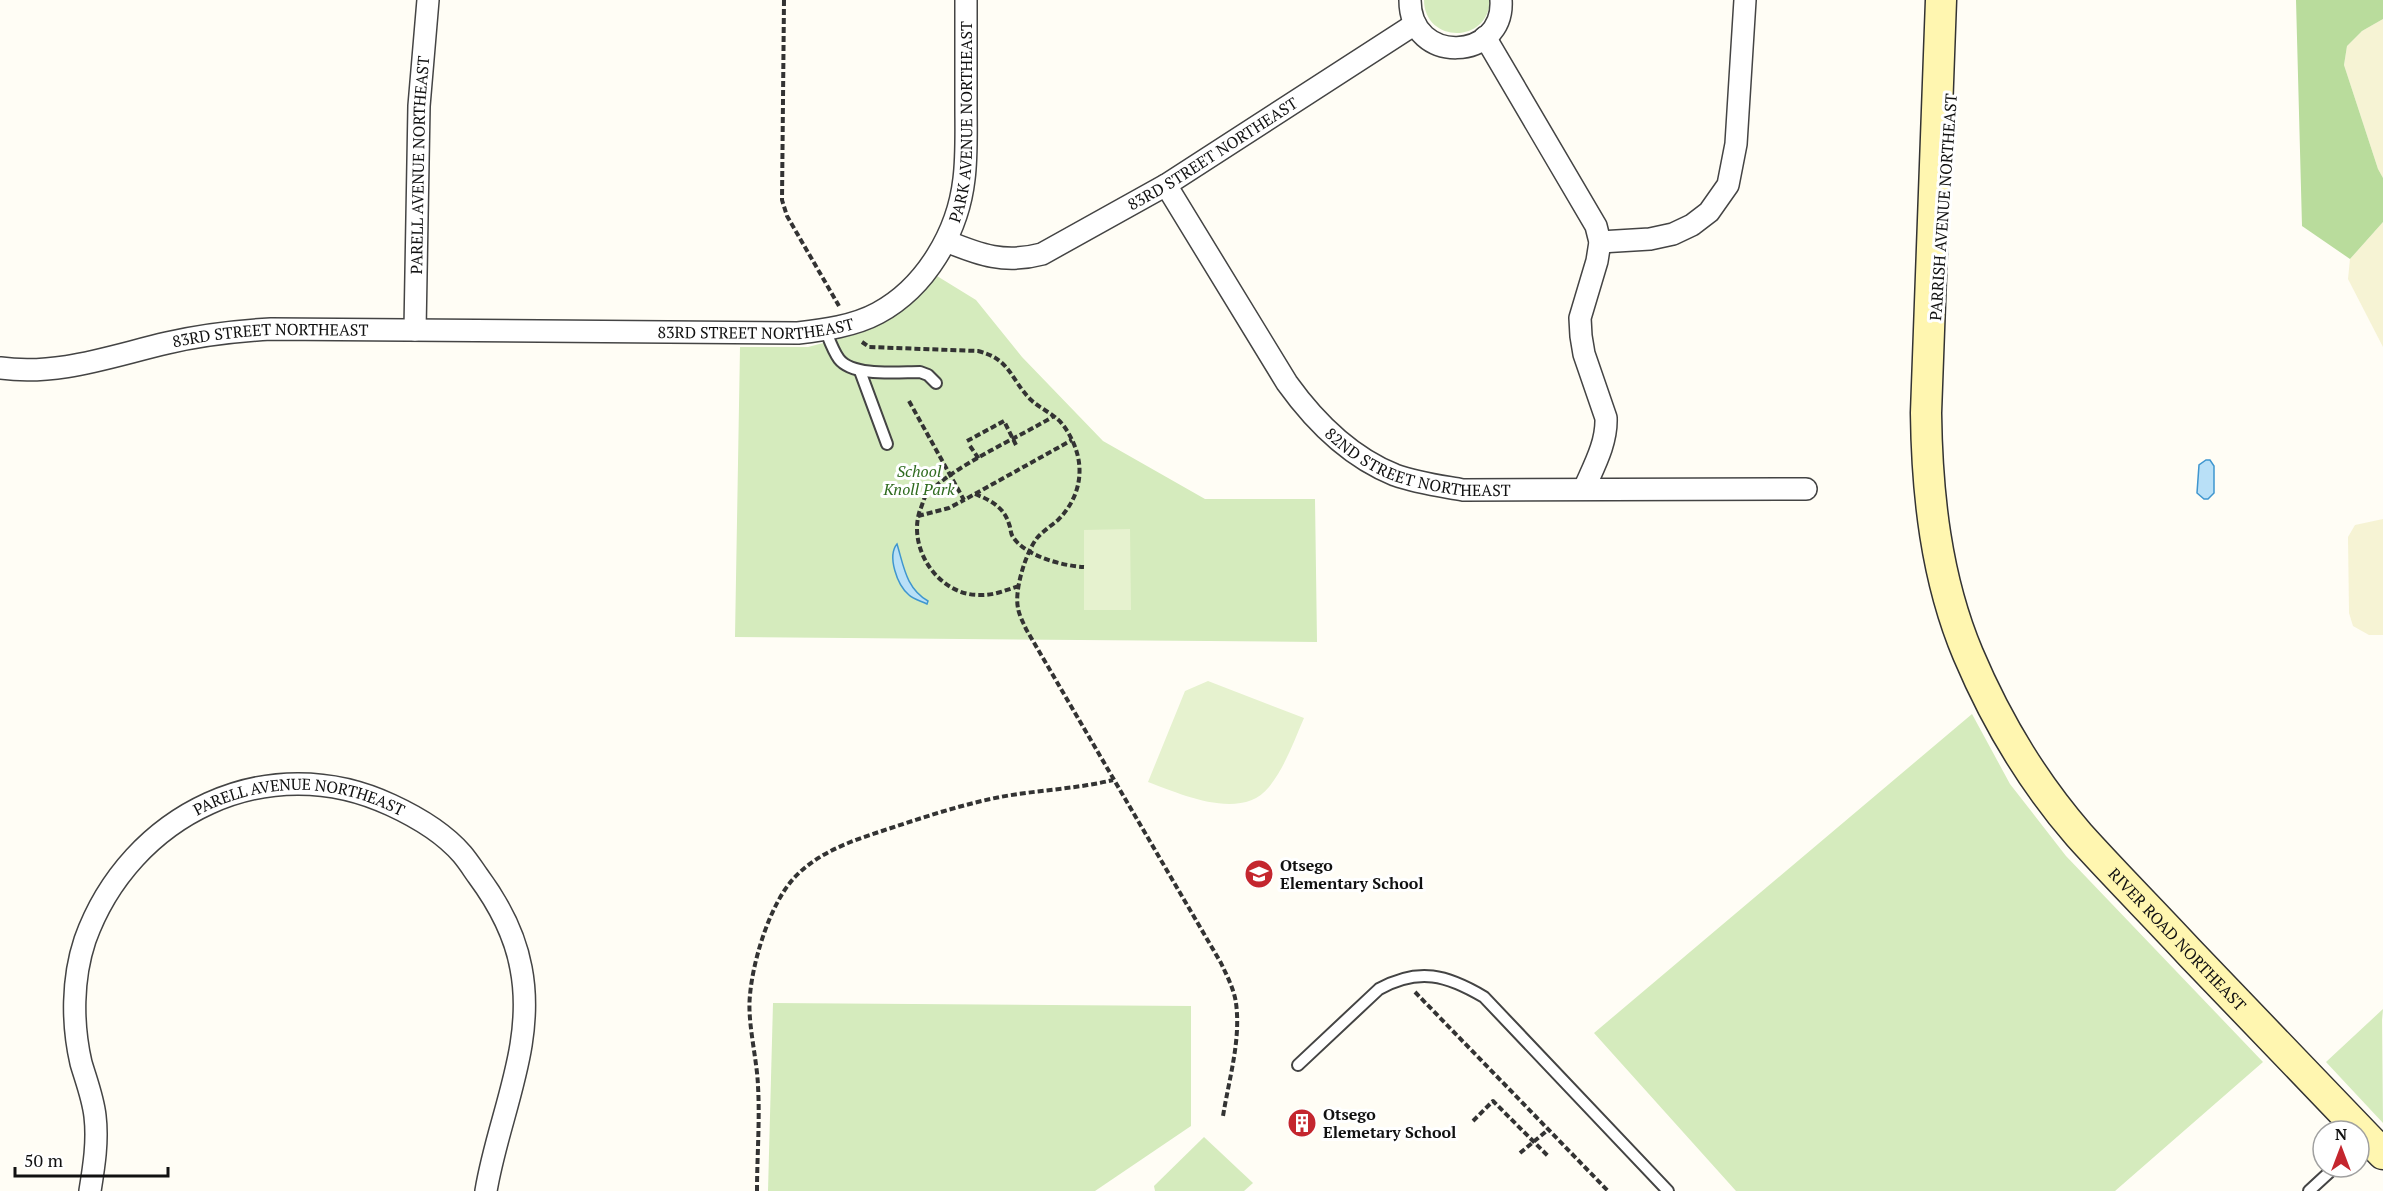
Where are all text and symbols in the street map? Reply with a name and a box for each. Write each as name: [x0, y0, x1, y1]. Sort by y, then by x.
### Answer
street label: PARK AVENUE NORTHEAST: [943, 21, 977, 225]
street label: PARELL AVENUE NORTHEAST: [405, 55, 434, 274]
street label: 83RD STREET NORTHEAST: [1124, 92, 1302, 215]
street label: PARRISH AVENUE NORTHEAST: [1924, 93, 1962, 321]
street label: 83RD STREET NORTHEAST: [657, 312, 856, 344]
street label: 83RD STREET NORTHEAST: [170, 318, 369, 352]
street label: 82ND STREET NORTHEAST: [1320, 423, 1511, 501]
park label: School Knoll Park: [882, 460, 955, 500]
text: PARELL AVENUE NORTHEAST: [189, 773, 409, 821]
street label: PARELL AVENUE NORTHEAST: [191, 804, 409, 824]
place label: Otsego Elementary School: [1280, 854, 1424, 894]
school or university icon: Otsego Elementary School: [1243, 858, 1275, 890]
street label: RIVER ROAD NORTHEAST: [2104, 863, 2251, 1016]
place label: Otsego Elemetary School: [1323, 1103, 1456, 1143]
building icon: Otsego Elemetary School: [1286, 1107, 1318, 1139]
north arrow: [2311, 1119, 2371, 1179]
text: N: [2335, 1123, 2347, 1145]
scale bar: [15, 1140, 168, 1178]
text: 50 m: [24, 1148, 64, 1172]

